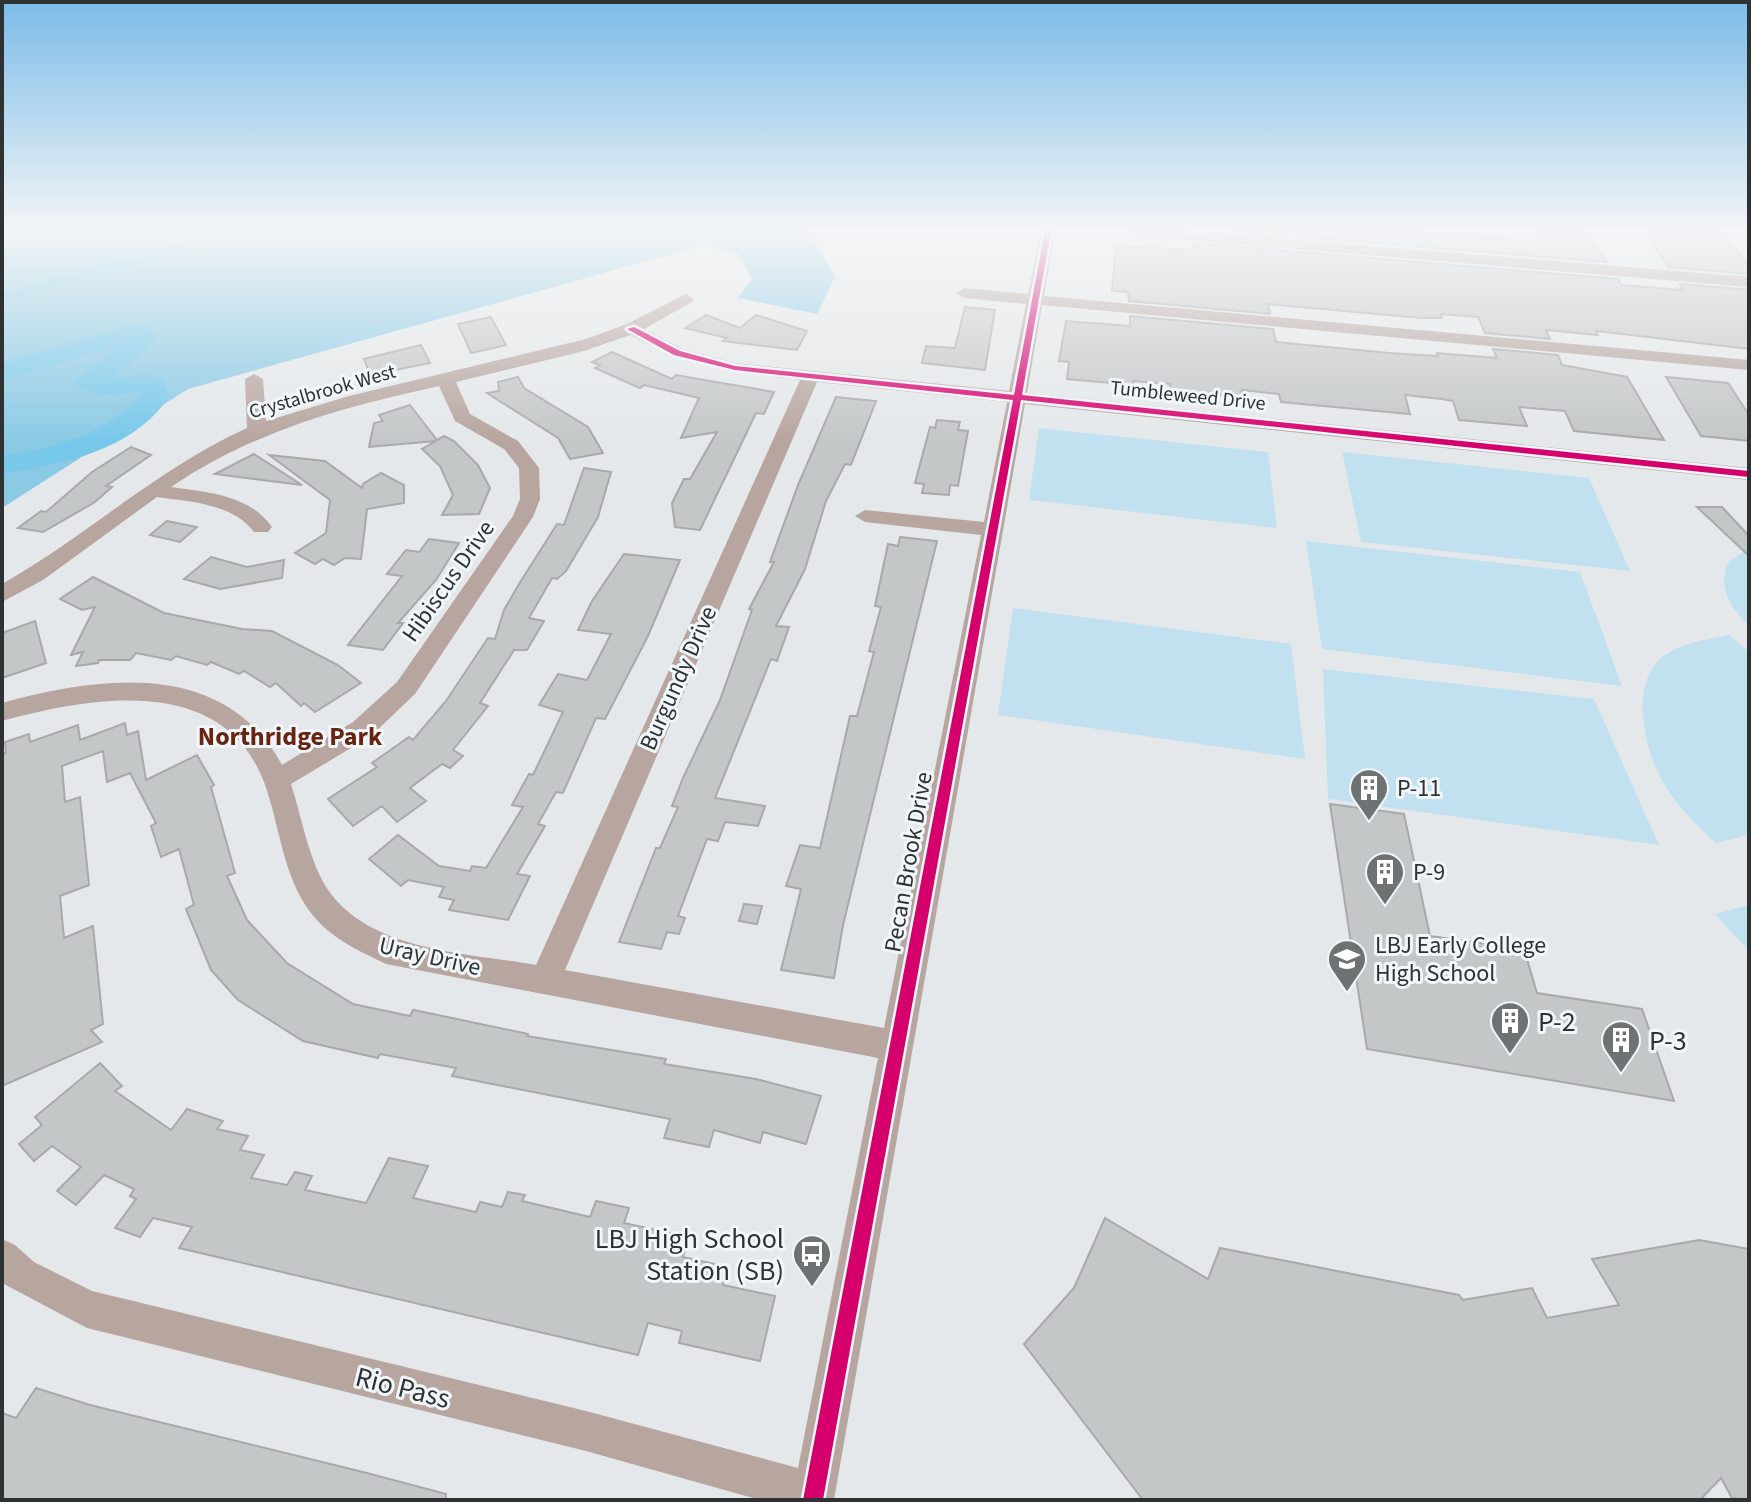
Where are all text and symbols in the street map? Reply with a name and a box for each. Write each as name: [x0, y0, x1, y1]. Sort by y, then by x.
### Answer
street label: Crystalbrook West: [246, 358, 399, 426]
street label: Tumbleweed Drive: [1109, 374, 1267, 418]
street label: Hibiscus Drive: [393, 513, 503, 649]
street label: Burgundy Drive: [631, 600, 726, 756]
district label: Northridge Park: [198, 718, 383, 755]
building icon: P-11: [1348, 767, 1390, 822]
street label: Pecan Brook Drive: [875, 769, 942, 955]
place label: P-11: [1397, 771, 1441, 806]
building icon: P-9: [1364, 851, 1406, 906]
place label: P-9: [1413, 855, 1445, 890]
street label: Uray Drive: [376, 928, 484, 985]
place label: LBJ Early College High School: [1375, 928, 1546, 991]
school or university icon: LBJ Early College High School: [1326, 938, 1368, 993]
building icon: P-2: [1489, 1000, 1531, 1055]
place label: P-2: [1538, 1002, 1576, 1042]
building icon: P-3: [1600, 1019, 1642, 1074]
place label: P-3: [1649, 1021, 1687, 1061]
place label: LBJ High School Station (SB): [595, 1219, 784, 1291]
bus stop icon: LBJ High School Station (SB): [791, 1233, 833, 1288]
street label: Rio Pass: [351, 1357, 454, 1419]

